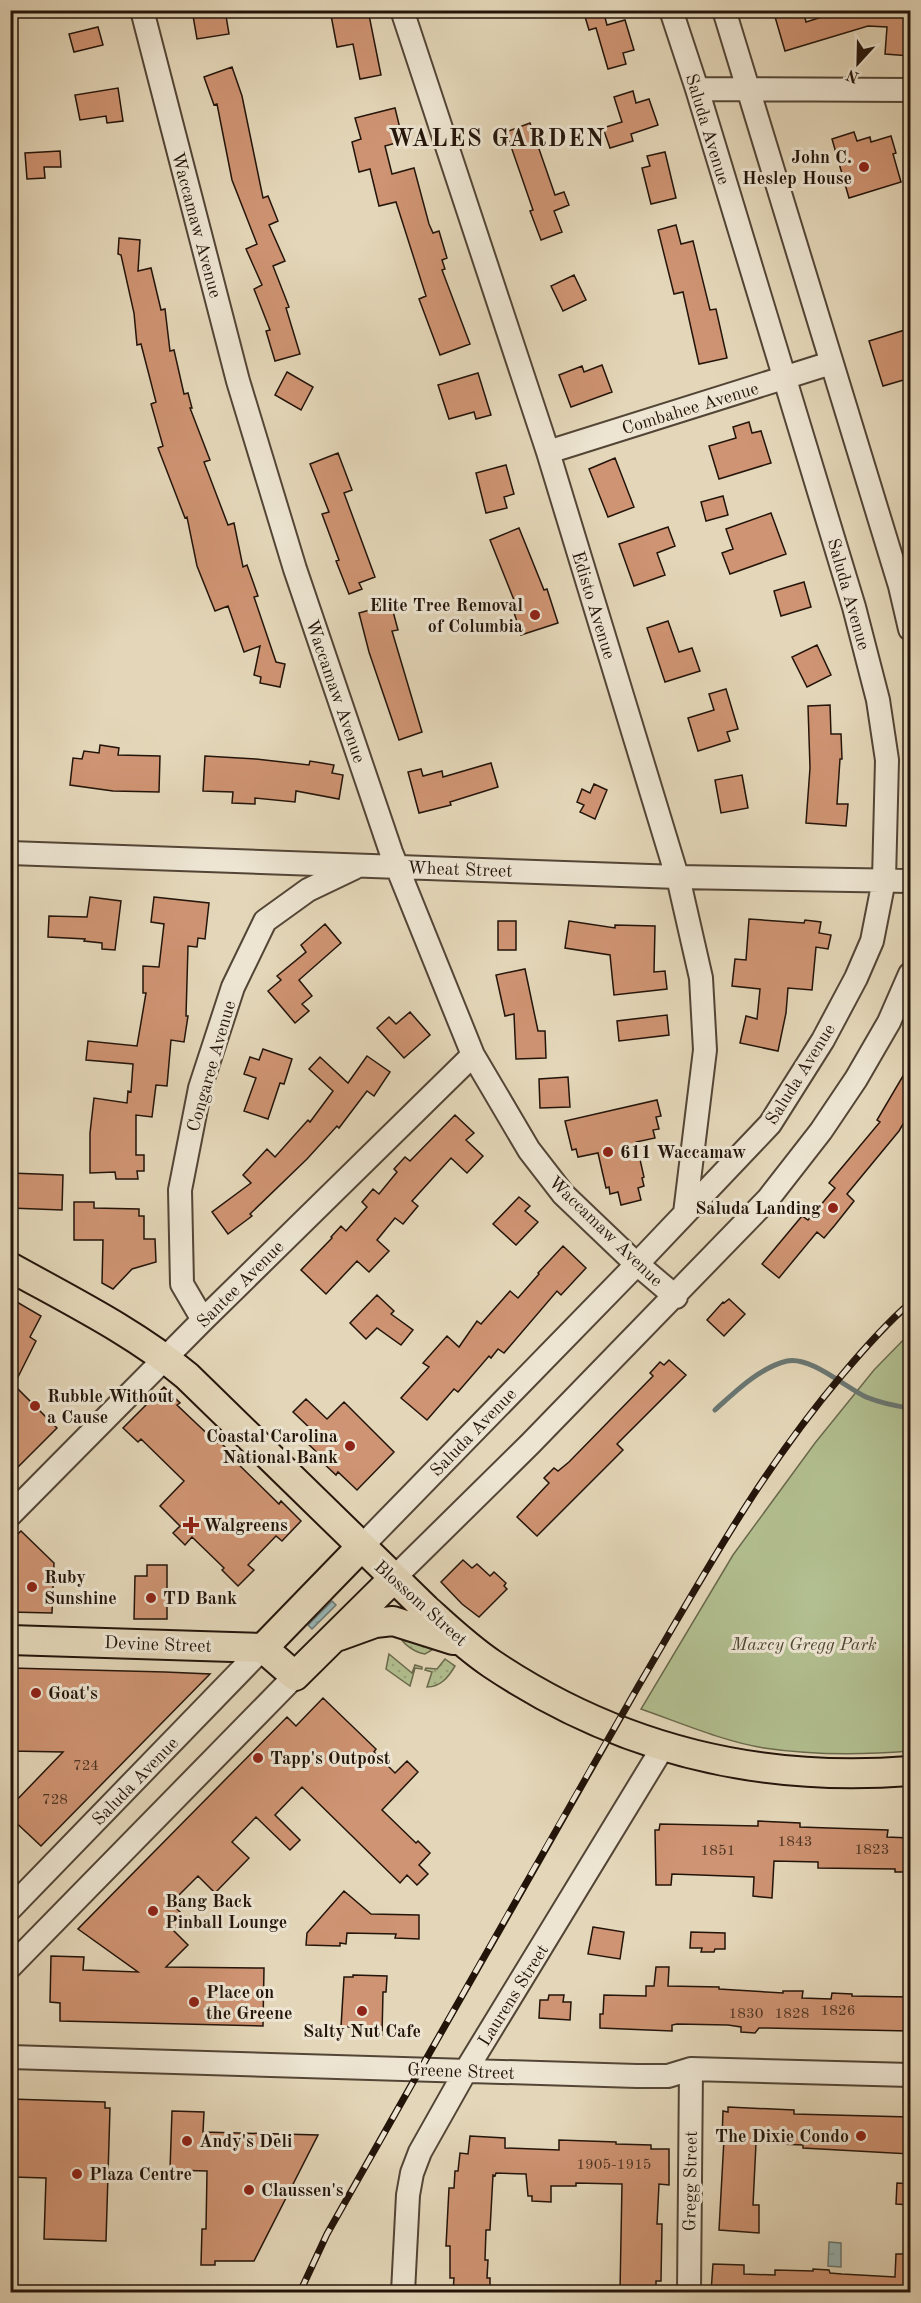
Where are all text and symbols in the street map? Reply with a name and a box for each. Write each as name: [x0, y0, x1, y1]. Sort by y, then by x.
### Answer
north arrow: [828, 33, 888, 93]
text: N: [844, 65, 862, 85]
street label: Saluda Avenue: [682, 72, 732, 187]
district label: WALES GARDEN: [388, 128, 606, 152]
place label: John C. Heslep House: [742, 149, 852, 188]
street label: Waccamaw Avenue: [168, 150, 224, 300]
marker: John C. Heslep House: [857, 160, 871, 174]
street label: Combahee Avenue: [620, 380, 761, 438]
street label: Saluda Avenue: [824, 537, 873, 652]
street label: Edisto Avenue: [568, 549, 618, 661]
place label: Elite Tree Removal of Columbia: [369, 597, 523, 636]
marker: Elite Tree Removal of Columbia: [528, 608, 542, 622]
street label: Waccamaw Avenue: [302, 617, 368, 765]
street label: Wheat Street: [407, 859, 513, 881]
street label: Congaree Avenue: [185, 999, 239, 1134]
street label: Saluda Avenue: [763, 1021, 839, 1128]
place label: 611 Waccamaw: [620, 1144, 746, 1162]
marker: 611 Waccamaw: [601, 1145, 615, 1159]
street label: Waccamaw Avenue: [545, 1173, 666, 1290]
place label: Saluda Landing: [695, 1200, 821, 1218]
marker: Saluda Landing: [826, 1201, 840, 1215]
street label: Santee Avenue: [194, 1238, 288, 1332]
street label: Saluda Avenue: [427, 1385, 520, 1480]
place label: Rubble Without a Cause: [47, 1388, 174, 1427]
marker: Rubble Without a Cause: [28, 1399, 42, 1413]
place label: Coastal Carolina National Bank: [206, 1428, 338, 1467]
marker: Coastal Carolina National Bank: [343, 1439, 357, 1453]
place label: Walgreens: [203, 1517, 288, 1535]
marker: Walgreens: [184, 1518, 198, 1532]
street label: Blossom Street: [371, 1558, 470, 1650]
place label: Ruby Sunshine: [44, 1569, 117, 1608]
marker: Ruby Sunshine: [25, 1580, 39, 1594]
place label: TD Bank: [163, 1590, 237, 1608]
marker: TD Bank: [144, 1591, 158, 1605]
street label: Devine Street: [104, 1634, 212, 1656]
park label: Maxcy Gregg Park: [730, 1636, 877, 1654]
place label: Goat's: [48, 1685, 98, 1703]
marker: Goat's: [29, 1686, 43, 1700]
street label: Saluda Avenue: [89, 1734, 182, 1829]
place label: Tapp's Outpost: [270, 1750, 391, 1768]
marker: Tapp's Outpost: [251, 1751, 265, 1765]
house number: 724: [73, 1759, 99, 1774]
house number: 728: [42, 1793, 68, 1808]
house number: 1843: [778, 1835, 812, 1850]
house number: 1823: [855, 1843, 889, 1858]
house number: 1851: [701, 1844, 735, 1859]
place label: Bang Back Pinball Lounge: [165, 1893, 287, 1932]
marker: Bang Back Pinball Lounge: [146, 1904, 160, 1918]
street label: Laurens Street: [475, 1941, 552, 2050]
place label: Place on the Greene: [206, 1984, 292, 2023]
marker: Place on the Greene: [187, 1995, 201, 2009]
marker: Salty Nut Cafe: [355, 2004, 369, 2018]
house number: 1826: [821, 2004, 855, 2019]
house number: 1830: [729, 2007, 763, 2022]
house number: 1828: [775, 2007, 809, 2022]
place label: Salty Nut Cafe: [303, 2023, 421, 2041]
street label: Greene Street: [407, 2061, 515, 2083]
place label: The Dixie Condo: [715, 2128, 849, 2146]
marker: The Dixie Condo: [854, 2129, 868, 2143]
street label: Gregg Street: [681, 2130, 701, 2232]
place label: Andy's Deli: [199, 2133, 292, 2151]
marker: Andy's Deli: [180, 2134, 194, 2148]
house number: 1905-1915: [576, 2158, 652, 2173]
place label: Plaza Centre: [89, 2166, 192, 2184]
marker: Plaza Centre: [70, 2167, 84, 2181]
place label: Claussen's: [261, 2182, 344, 2200]
marker: Claussen's: [242, 2183, 256, 2197]

